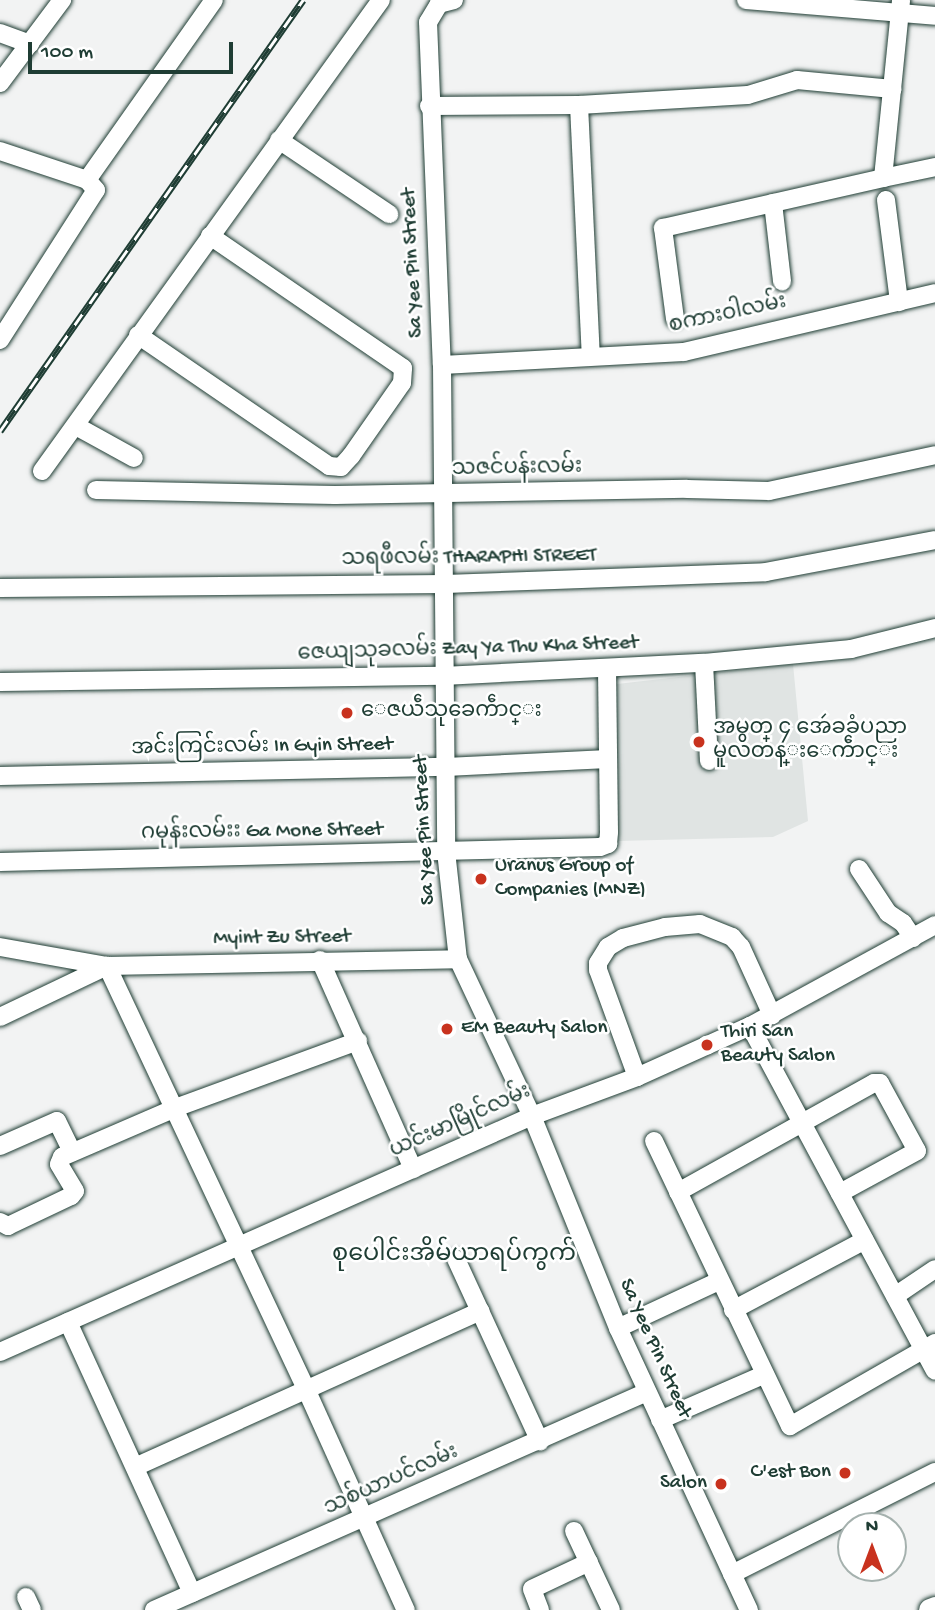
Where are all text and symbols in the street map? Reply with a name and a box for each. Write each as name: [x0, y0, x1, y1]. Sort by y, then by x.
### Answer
scale bar: [32, 28, 236, 72]
text: 100 m: [41, 41, 93, 66]
street label: Sa Yee Pin Street: [397, 188, 431, 338]
street label: စကားဝါလမ်း: [667, 291, 789, 341]
street label: သဇင်ပန်းလမ်း: [452, 456, 582, 484]
street label: သရဖီလမ်း THARAPHI STREET: [341, 544, 597, 574]
street label: ဇေယျသုခလမ်း Zay Ya Thu Kha Street: [297, 631, 639, 669]
place label: ေဇယဵသုခေကဵာင္း: [361, 700, 542, 726]
marker: ေဇယဵသုခေကဵာင္း: [339, 705, 355, 721]
place label: အမွတ္ ၄ အေဴခခံပညာ မူလတန္းေကဵာင္း: [713, 717, 907, 767]
street label: အင်းကြင်းလမ်း In Gyin Street: [131, 733, 393, 763]
marker: အမွတ္ ၄ အေဴခခံပညာ မူလတန္းေကဵာင္း: [691, 734, 707, 750]
street label: Sa Yee Pin Street: [409, 755, 443, 905]
street label: ဂမုန်းလမ်းး Ga Mone Street: [141, 818, 383, 848]
place label: Uranus Group of Companies (MNZ): [495, 854, 646, 904]
marker: Uranus Group of Companies (MNZ): [473, 871, 489, 887]
street label: Myint Zu Street: [213, 925, 351, 953]
place label: EM Beauty Salon: [461, 1016, 607, 1042]
place label: Thiri San Beauty Salon: [721, 1020, 835, 1070]
marker: EM Beauty Salon: [439, 1021, 455, 1037]
marker: Thiri San Beauty Salon: [699, 1037, 715, 1053]
street label: ယင်းမာမြိုင်လမ်း: [387, 1081, 535, 1165]
district label: စုပေါင်းအိမ်ယာရပ်ကွက်: [332, 1242, 576, 1270]
street label: Sa Yee Pin Street: [612, 1275, 696, 1423]
street label: သစ်ယာပင်လမ်း: [321, 1441, 463, 1523]
place label: C'est Bon: [751, 1460, 831, 1486]
marker: C'est Bon: [837, 1465, 853, 1481]
place label: Salon: [660, 1471, 707, 1497]
marker: Salon: [713, 1476, 729, 1492]
north arrow: [837, 1512, 907, 1582]
text: N: [866, 1516, 878, 1539]

